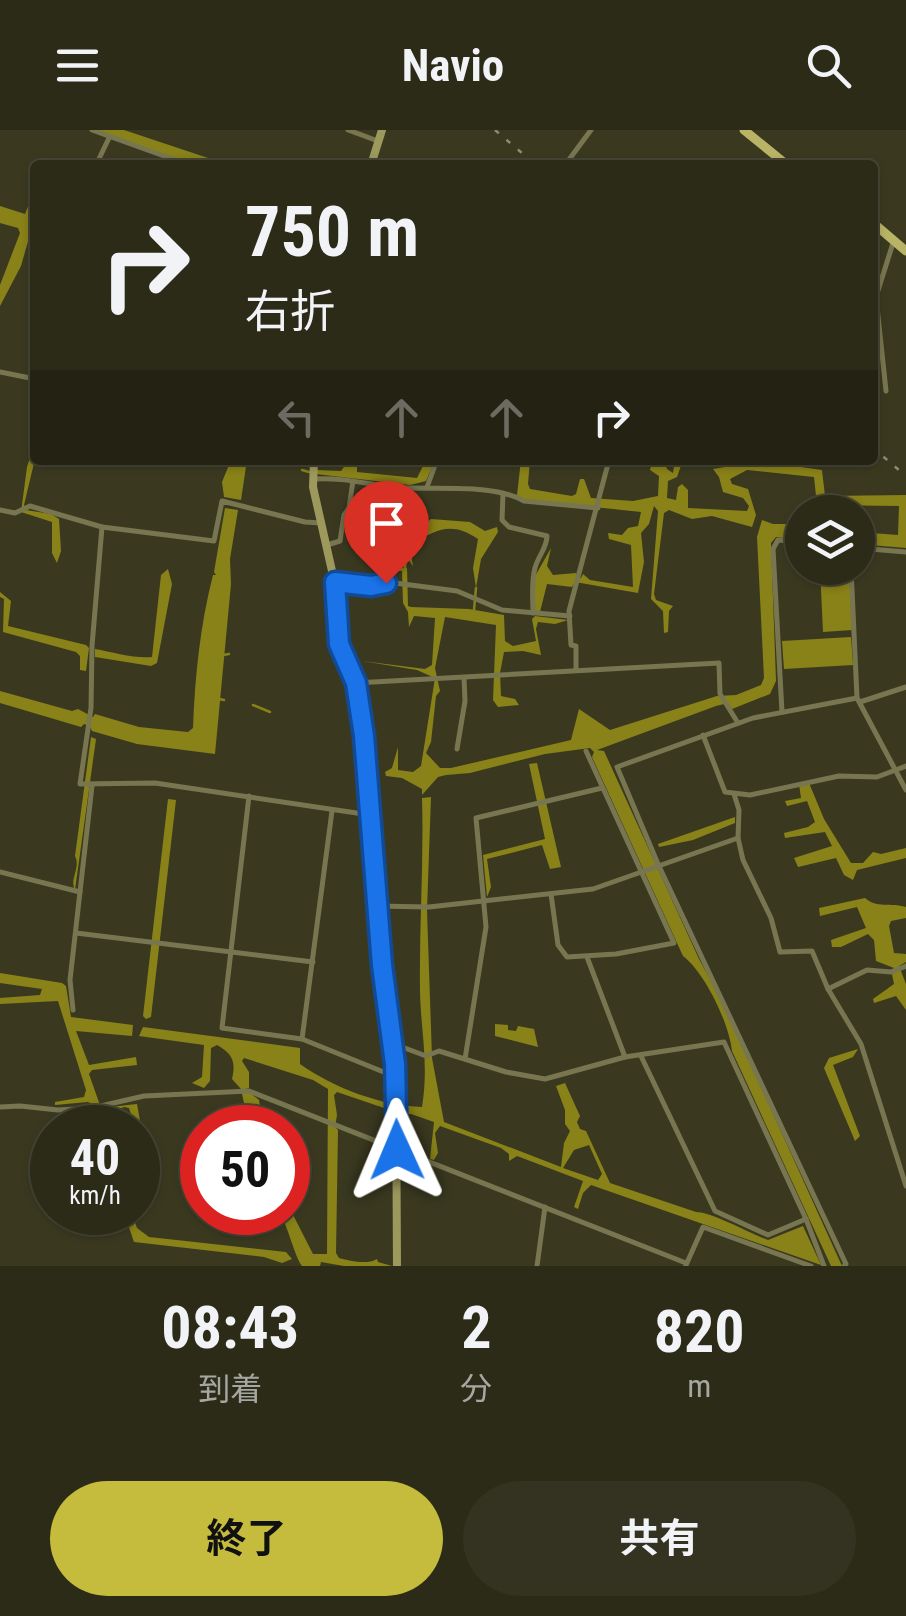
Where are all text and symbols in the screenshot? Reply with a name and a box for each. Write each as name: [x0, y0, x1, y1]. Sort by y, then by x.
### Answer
icon: menu: [50, 38, 105, 93]
icon: search: [801, 38, 856, 93]
text: Navio: [402, 39, 504, 92]
text: 750 m: [245, 191, 419, 273]
icon: right: [80, 200, 210, 330]
text: 右折: [245, 285, 335, 338]
icon: left: [269, 390, 324, 445]
icon: ahead: [374, 390, 429, 445]
icon: ahead: [479, 390, 534, 445]
icon: right: [584, 390, 639, 445]
pin: [344, 481, 429, 584]
map controls: [785, 495, 875, 585]
button: layers: [785, 495, 875, 585]
icon: arrive: [359, 496, 414, 551]
position arrow: [345, 1098, 449, 1202]
speed limit sign: 50: [180, 1105, 310, 1235]
text: 40: [70, 1129, 120, 1187]
text: km/h: [69, 1181, 121, 1210]
text: 08:43: [161, 1292, 299, 1363]
text: 2: [461, 1292, 492, 1363]
text: 820: [654, 1296, 745, 1367]
text: m: [687, 1367, 711, 1405]
text: 到着: [198, 1370, 262, 1408]
text: 分: [460, 1370, 492, 1408]
button: 終了: [50, 1481, 443, 1596]
button: 共有: [463, 1481, 856, 1596]

